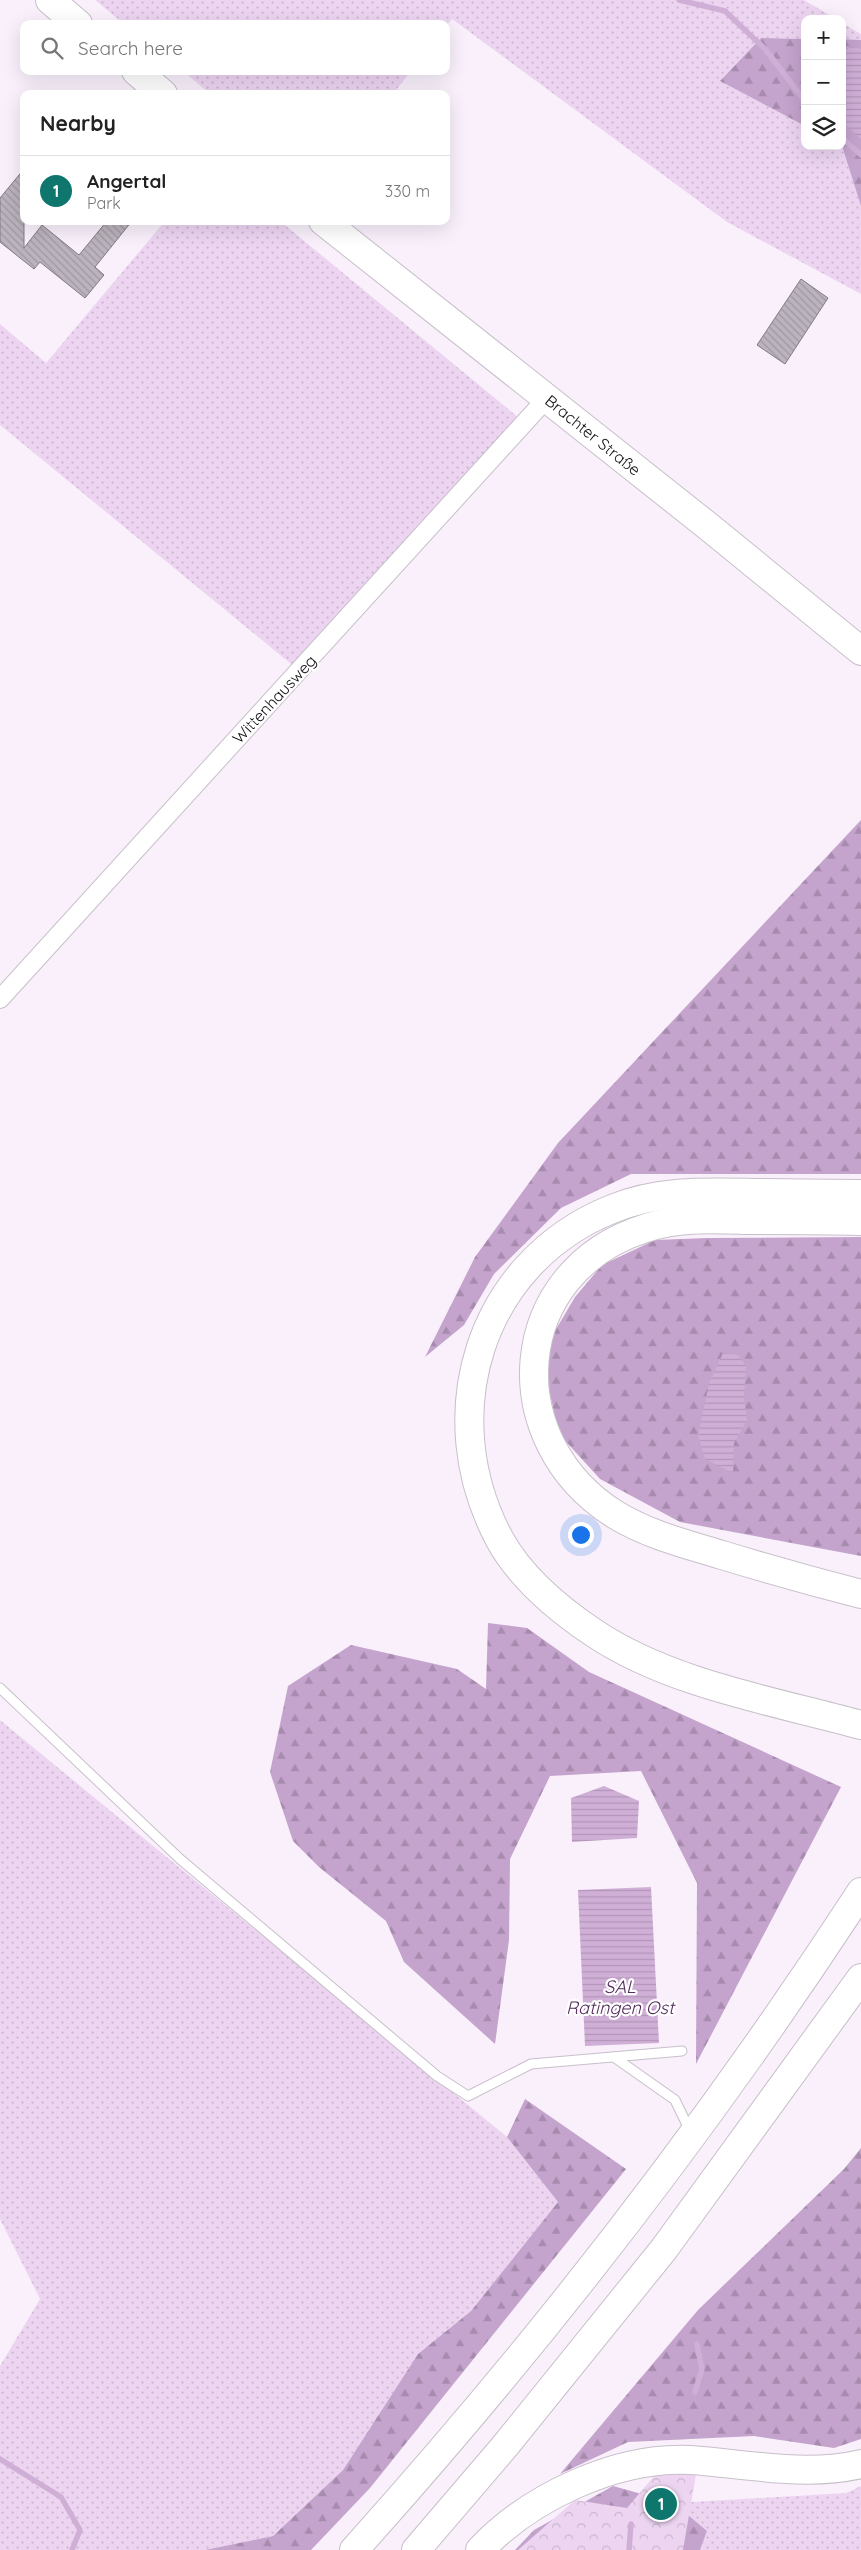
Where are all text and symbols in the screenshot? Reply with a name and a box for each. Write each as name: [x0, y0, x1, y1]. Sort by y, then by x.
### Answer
map controls: [801, 15, 846, 150]
button: +: [801, 15, 846, 60]
search box: [20, 20, 450, 75]
icon: search: [38, 34, 66, 62]
text: Search here: [78, 36, 183, 60]
button: −: [801, 60, 846, 105]
button: layers: [801, 105, 846, 150]
text: Nearby: [40, 110, 116, 136]
text: Angertal: [87, 169, 167, 193]
text: 1: [53, 181, 59, 201]
text: 330 m: [385, 181, 430, 201]
text: Park: [87, 193, 121, 213]
street label: Brachter Straße: [541, 390, 645, 480]
street label: Wittenhausweg: [228, 650, 320, 748]
your location: [568, 1522, 594, 1548]
water label: SAL Ratingen Ost: [566, 1975, 676, 2019]
pin: 1: [645, 2485, 677, 2523]

